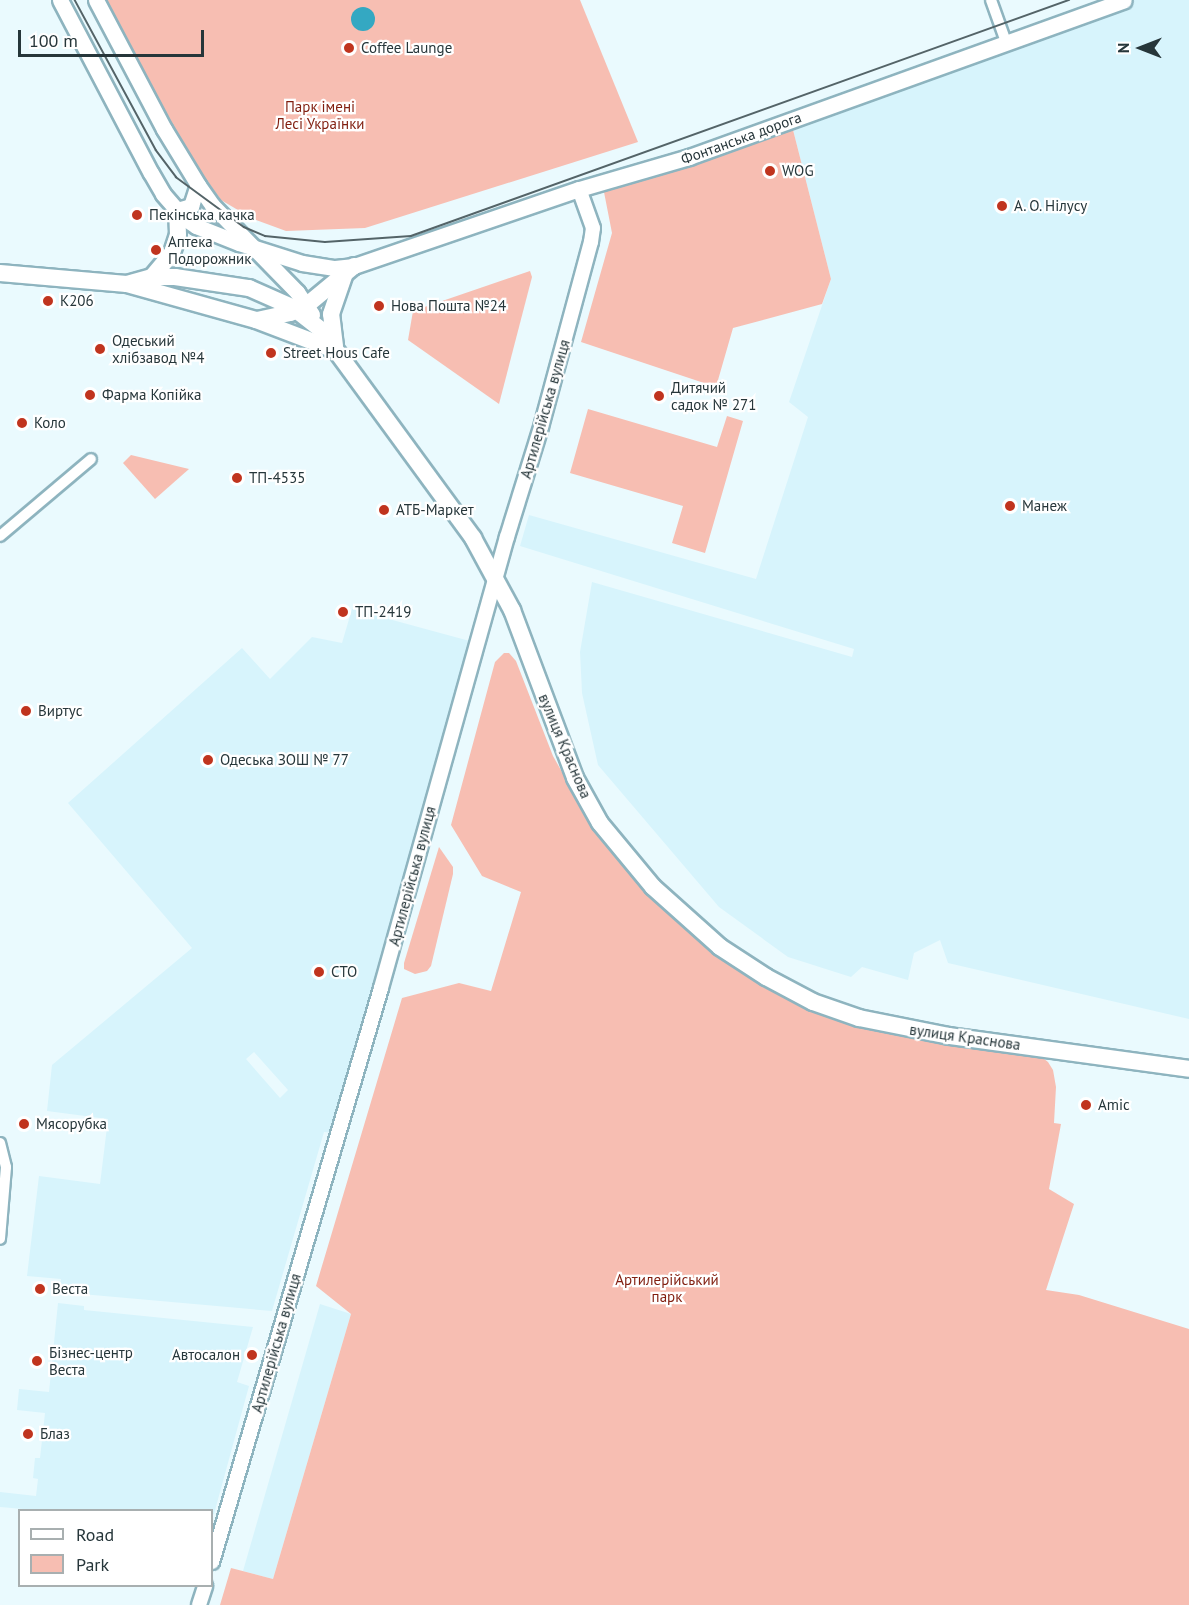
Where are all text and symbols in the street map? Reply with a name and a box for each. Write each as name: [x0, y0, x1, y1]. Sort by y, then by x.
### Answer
scale bar: [21, 18, 207, 56]
north arrow: [1111, 18, 1171, 78]
text: 100 m: [29, 29, 78, 52]
place label: Coffee Launge: [361, 39, 452, 57]
marker: Coffee Launge: [342, 41, 356, 55]
text: N: [1113, 43, 1133, 53]
park label: Парк імені Лесі Українки: [275, 97, 365, 132]
street label: Фонтанська дорога: [678, 108, 804, 168]
place label: WOG: [782, 162, 814, 180]
marker: WOG: [763, 164, 777, 178]
place label: А. О. Нілусу: [1014, 197, 1090, 215]
marker: А. О. Нілусу: [995, 199, 1009, 213]
place label: Пекінська качка: [149, 206, 255, 224]
marker: Пекінська качка: [130, 208, 144, 222]
place label: Аптека Подорожник: [168, 232, 251, 267]
marker: Аптека Подорожник: [149, 243, 163, 257]
place label: К206: [60, 292, 94, 310]
marker: К206: [41, 294, 55, 308]
place label: Нова Пошта №24: [391, 297, 506, 315]
marker: Нова Пошта №24: [372, 299, 386, 313]
place label: Одеський хлібзавод №4: [112, 331, 204, 366]
street label: Артилерійська вулиця: [517, 337, 573, 481]
marker: Одеський хлібзавод №4: [93, 342, 107, 356]
place label: Street Hous Cafe: [283, 344, 390, 362]
marker: Street Hous Cafe: [264, 346, 278, 360]
place label: Дитячий садок № 271: [671, 378, 756, 413]
place label: Фарма Копійка: [102, 386, 201, 404]
marker: Фарма Копійка: [83, 388, 97, 402]
marker: Дитячий садок № 271: [652, 389, 666, 403]
place label: Коло: [34, 414, 66, 432]
marker: Коло: [15, 416, 29, 430]
place label: ТП-4535: [249, 469, 305, 487]
marker: ТП-4535: [230, 471, 244, 485]
place label: Манеж: [1022, 497, 1067, 515]
marker: Манеж: [1003, 499, 1017, 513]
place label: АТБ-Маркет: [396, 501, 474, 519]
marker: АТБ-Маркет: [377, 503, 391, 517]
place label: ТП-2419: [355, 603, 411, 621]
marker: ТП-2419: [336, 605, 350, 619]
street label: вулиця Краснова: [535, 691, 595, 801]
place label: Виртус: [38, 702, 82, 720]
marker: Виртус: [19, 704, 33, 718]
place label: Одеська ЗОШ № 77: [220, 751, 349, 769]
marker: Одеська ЗОШ № 77: [201, 753, 215, 767]
street label: Артилерійська вулиця: [385, 804, 439, 948]
place label: СТО: [331, 963, 357, 981]
marker: СТО: [312, 965, 326, 979]
street label: вулиця Краснова: [908, 1020, 1022, 1054]
place label: Amic: [1098, 1096, 1130, 1114]
marker: Amic: [1079, 1098, 1093, 1112]
place label: Мясорубка: [36, 1115, 107, 1133]
marker: Мясорубка: [17, 1117, 31, 1131]
park label: Артилерійський парк: [615, 1270, 719, 1305]
street label: Артилерійська вулиця: [248, 1271, 304, 1415]
place label: Веста: [52, 1280, 88, 1298]
marker: Веста: [33, 1282, 47, 1296]
place label: Бізнес-центр Веста: [49, 1343, 133, 1378]
place label: Автосалон: [172, 1346, 240, 1364]
marker: Автосалон: [245, 1348, 259, 1362]
marker: Бізнес-центр Веста: [30, 1354, 44, 1368]
place label: Блаз: [40, 1425, 70, 1443]
marker: Блаз: [21, 1427, 35, 1441]
legend: [18, 1509, 213, 1587]
text: Road: [76, 1523, 114, 1546]
text: Park: [76, 1553, 109, 1576]

